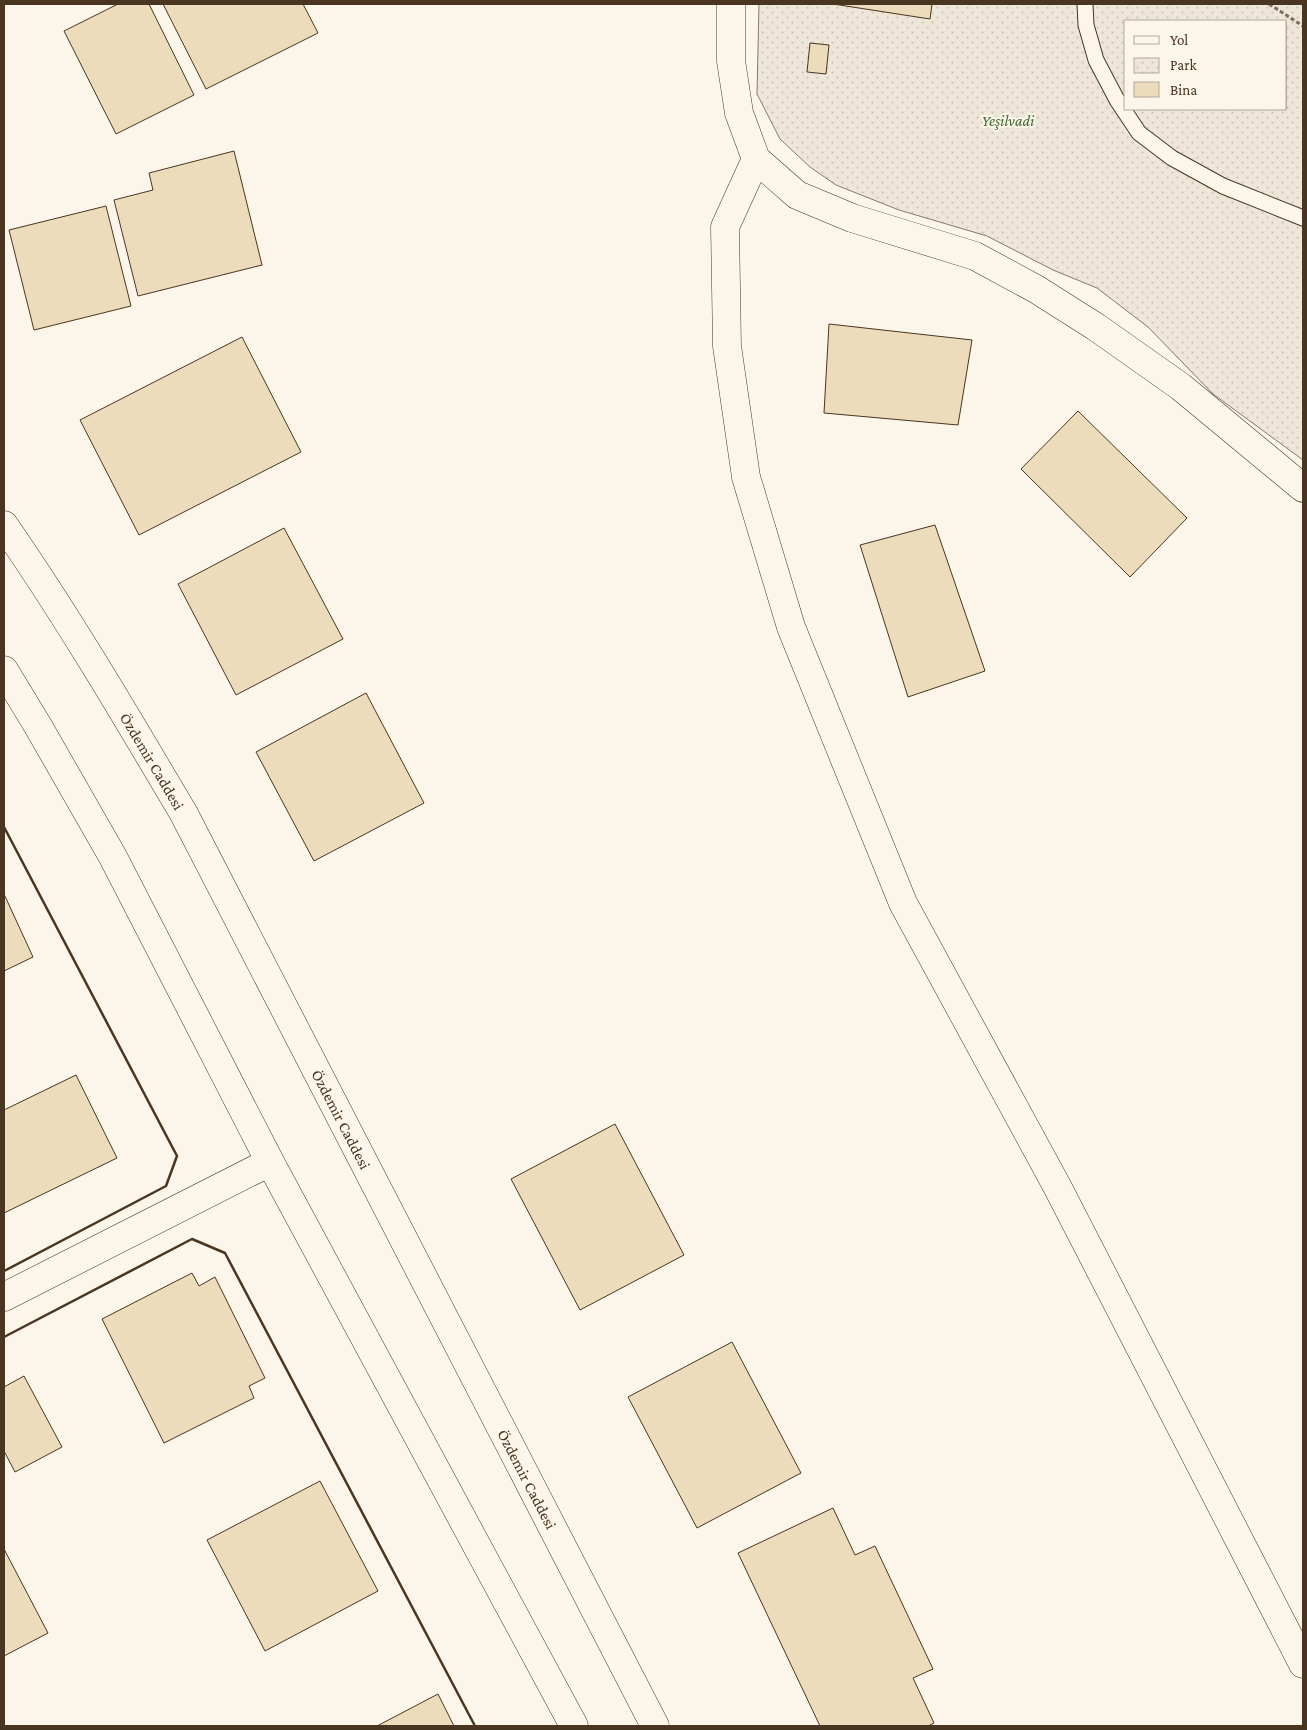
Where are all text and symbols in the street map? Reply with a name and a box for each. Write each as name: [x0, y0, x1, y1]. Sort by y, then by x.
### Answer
legend: [1124, 20, 1287, 110]
text: Yol: [1170, 32, 1188, 48]
text: Park: [1170, 57, 1197, 73]
text: Bina: [1170, 82, 1197, 98]
park label: Yeşilvadi: [982, 112, 1035, 130]
street label: Özdemir Caddesi: [117, 709, 188, 813]
street label: Özdemir Caddesi: [309, 1066, 374, 1172]
street label: Özdemir Caddesi: [495, 1426, 560, 1532]

